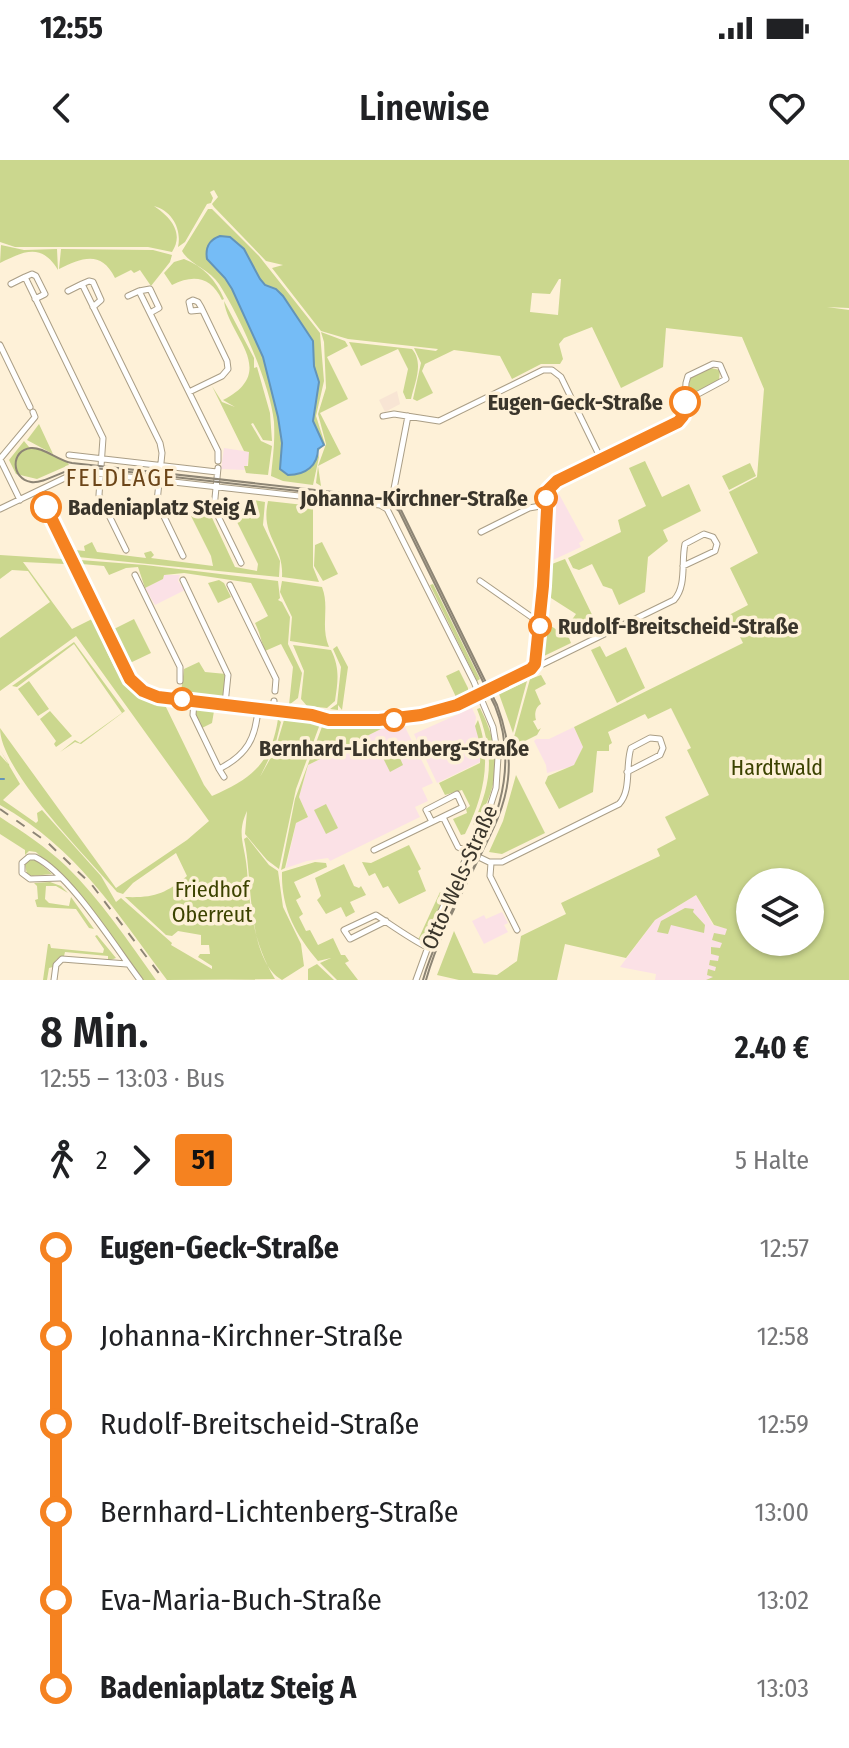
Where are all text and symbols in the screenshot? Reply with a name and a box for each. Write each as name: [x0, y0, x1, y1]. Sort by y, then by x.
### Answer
text: 12:55: [40, 10, 103, 46]
icon: back: [40, 86, 84, 130]
text: Linewise: [359, 86, 490, 130]
icon: heart: [765, 86, 809, 130]
marker: Eugen-Geck-Straße: [670, 387, 700, 417]
place label: Eugen-Geck-Straße: [488, 389, 663, 416]
district label: FELDLAGE: [66, 464, 176, 492]
place label: Johanna-Kirchner-Straße: [299, 485, 528, 512]
marker: Johanna-Kirchner-Straße: [535, 487, 557, 509]
marker: Badeniaplatz Steig A: [31, 492, 61, 522]
place label: Badeniaplatz Steig A: [68, 494, 257, 521]
place label: Rudolf-Breitscheid-Straße: [558, 613, 799, 640]
marker: Rudolf-Breitscheid-Straße: [529, 615, 551, 637]
unlabelled marker: [171, 688, 193, 710]
marker: Bernhard-Lichtenberg-Straße: [383, 709, 405, 731]
place label: Bernhard-Lichtenberg-Straße: [259, 735, 529, 762]
park label: Hardtwald: [731, 754, 823, 781]
street label: Otto-Wels-Straße: [416, 801, 503, 954]
map controls: [736, 868, 824, 956]
button: layers: [736, 868, 824, 956]
park label: Friedhof Oberreut: [172, 876, 253, 928]
text: 8 Min.: [40, 1006, 148, 1059]
text: 2.40 €: [735, 1030, 809, 1066]
text: 12:55 – 13:03 · Bus: [40, 1063, 225, 1094]
icon: walk: [40, 1138, 84, 1182]
icon: forward: [119, 1138, 163, 1182]
text: 51: [191, 1143, 216, 1176]
text: 2: [96, 1145, 107, 1176]
text: 5 Halte: [735, 1145, 809, 1176]
text: Eugen-Geck-Straße: [100, 1230, 339, 1266]
text: 12:57: [760, 1233, 809, 1264]
text: Johanna-Kirchner-Straße: [100, 1318, 403, 1354]
text: 12:58: [757, 1321, 809, 1352]
text: Rudolf-Breitscheid-Straße: [100, 1406, 419, 1442]
text: 12:59: [758, 1409, 809, 1440]
text: Bernhard-Lichtenberg-Straße: [100, 1494, 459, 1530]
text: 13:00: [755, 1497, 809, 1528]
text: Eva-Maria-Buch-Straße: [100, 1582, 382, 1618]
text: 13:02: [757, 1585, 809, 1616]
text: Badeniaplatz Steig A: [100, 1670, 356, 1706]
text: 13:03: [757, 1673, 809, 1704]

